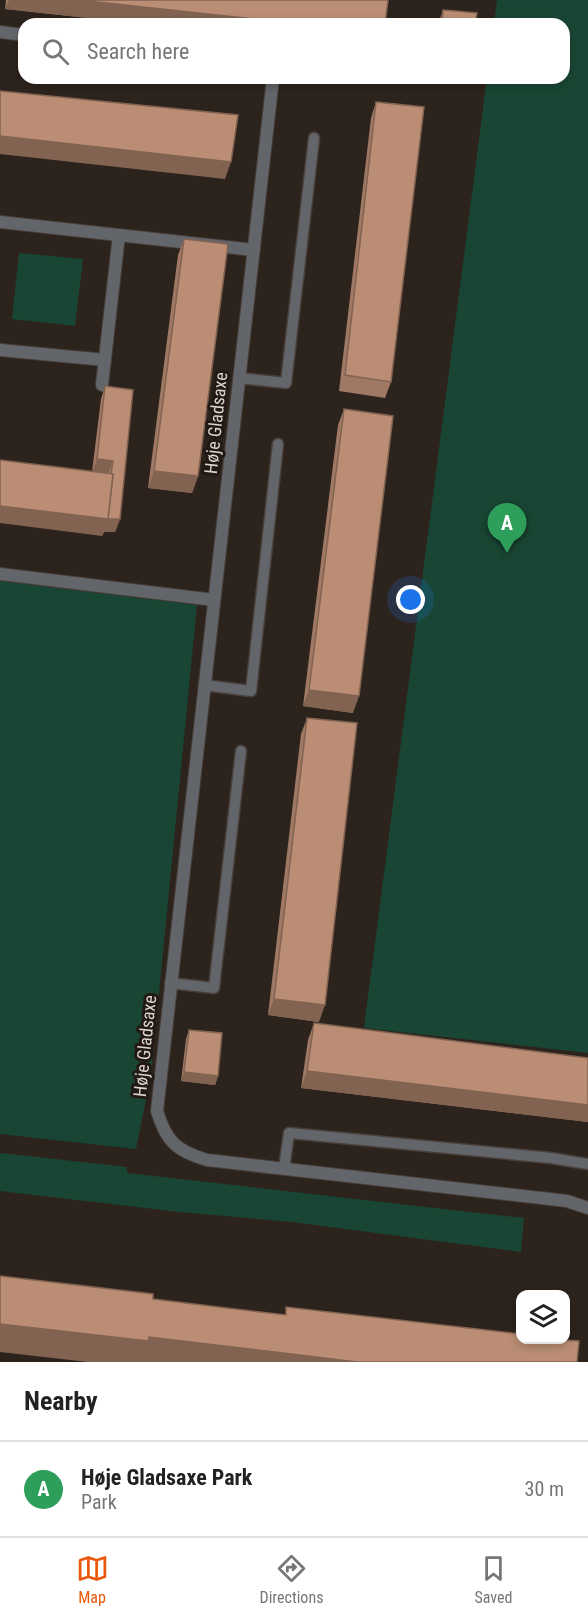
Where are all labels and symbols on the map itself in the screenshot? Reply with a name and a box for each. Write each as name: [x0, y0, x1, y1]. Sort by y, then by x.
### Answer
street label: Høje Gladsaxe: [200, 371, 231, 475]
pin: A: [488, 504, 526, 553]
your location: [396, 585, 425, 614]
street label: Høje Gladsaxe: [129, 994, 160, 1098]

